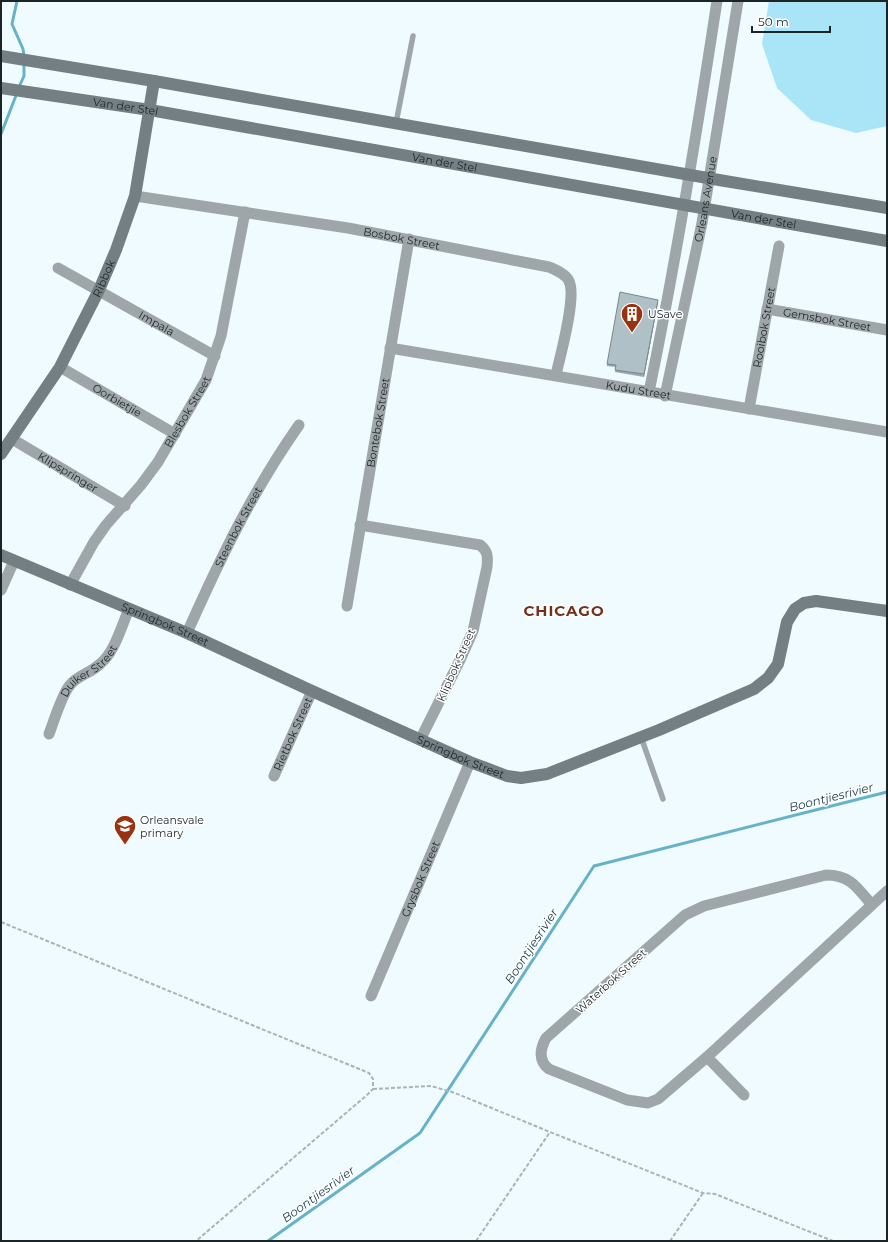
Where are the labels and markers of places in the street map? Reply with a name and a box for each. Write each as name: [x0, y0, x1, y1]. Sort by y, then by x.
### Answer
building icon: USave: [619, 301, 645, 334]
place label: USave: [648, 307, 683, 321]
school or university icon: Orleansvale primary: [112, 813, 138, 846]
place label: Orleansvale primary: [140, 813, 204, 840]

